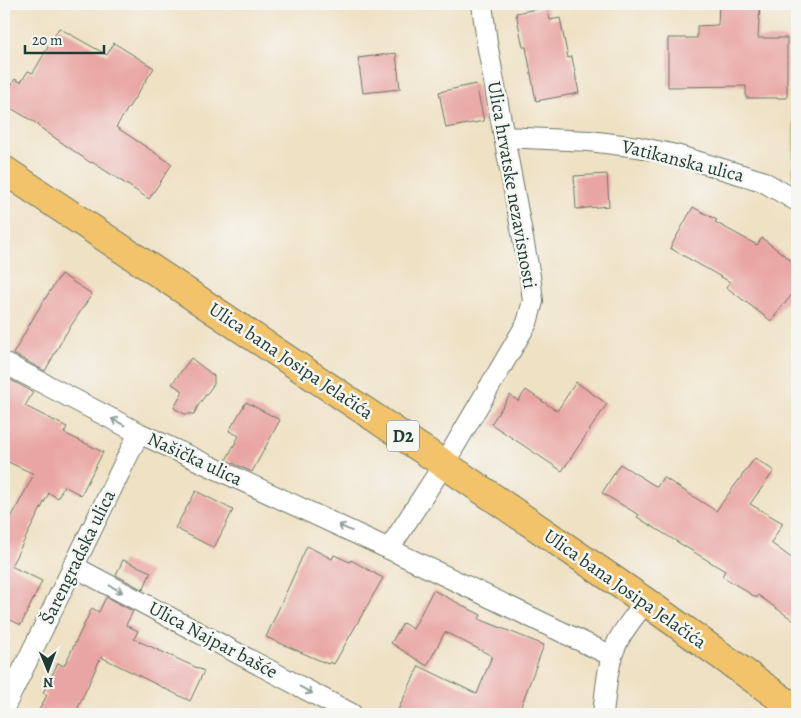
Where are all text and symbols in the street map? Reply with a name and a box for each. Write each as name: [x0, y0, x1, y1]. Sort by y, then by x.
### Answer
scale bar: [25, 22, 104, 54]
text: 20 m: [32, 30, 63, 50]
street label: Ulica hrvatske nezavisnosti: [481, 79, 543, 291]
street label: Vatikanska ulica: [618, 133, 747, 189]
street label: Ulica bana Josipa Jelačića: [204, 296, 378, 426]
one-way arrow: [111, 417, 126, 426]
road number: D2: [387, 421, 419, 452]
street label: Našička ulica: [143, 426, 247, 492]
street label: Šarengradska ulica: [34, 485, 122, 629]
one-way arrow: [338, 523, 353, 532]
street label: Ulica bana Josipa Jelačića: [538, 523, 712, 655]
one-way arrow: [109, 584, 124, 594]
street label: Ulica Najpar bašće: [144, 595, 282, 685]
north arrow: [22, 646, 72, 696]
text: N: [43, 673, 53, 692]
one-way arrow: [299, 685, 314, 695]

